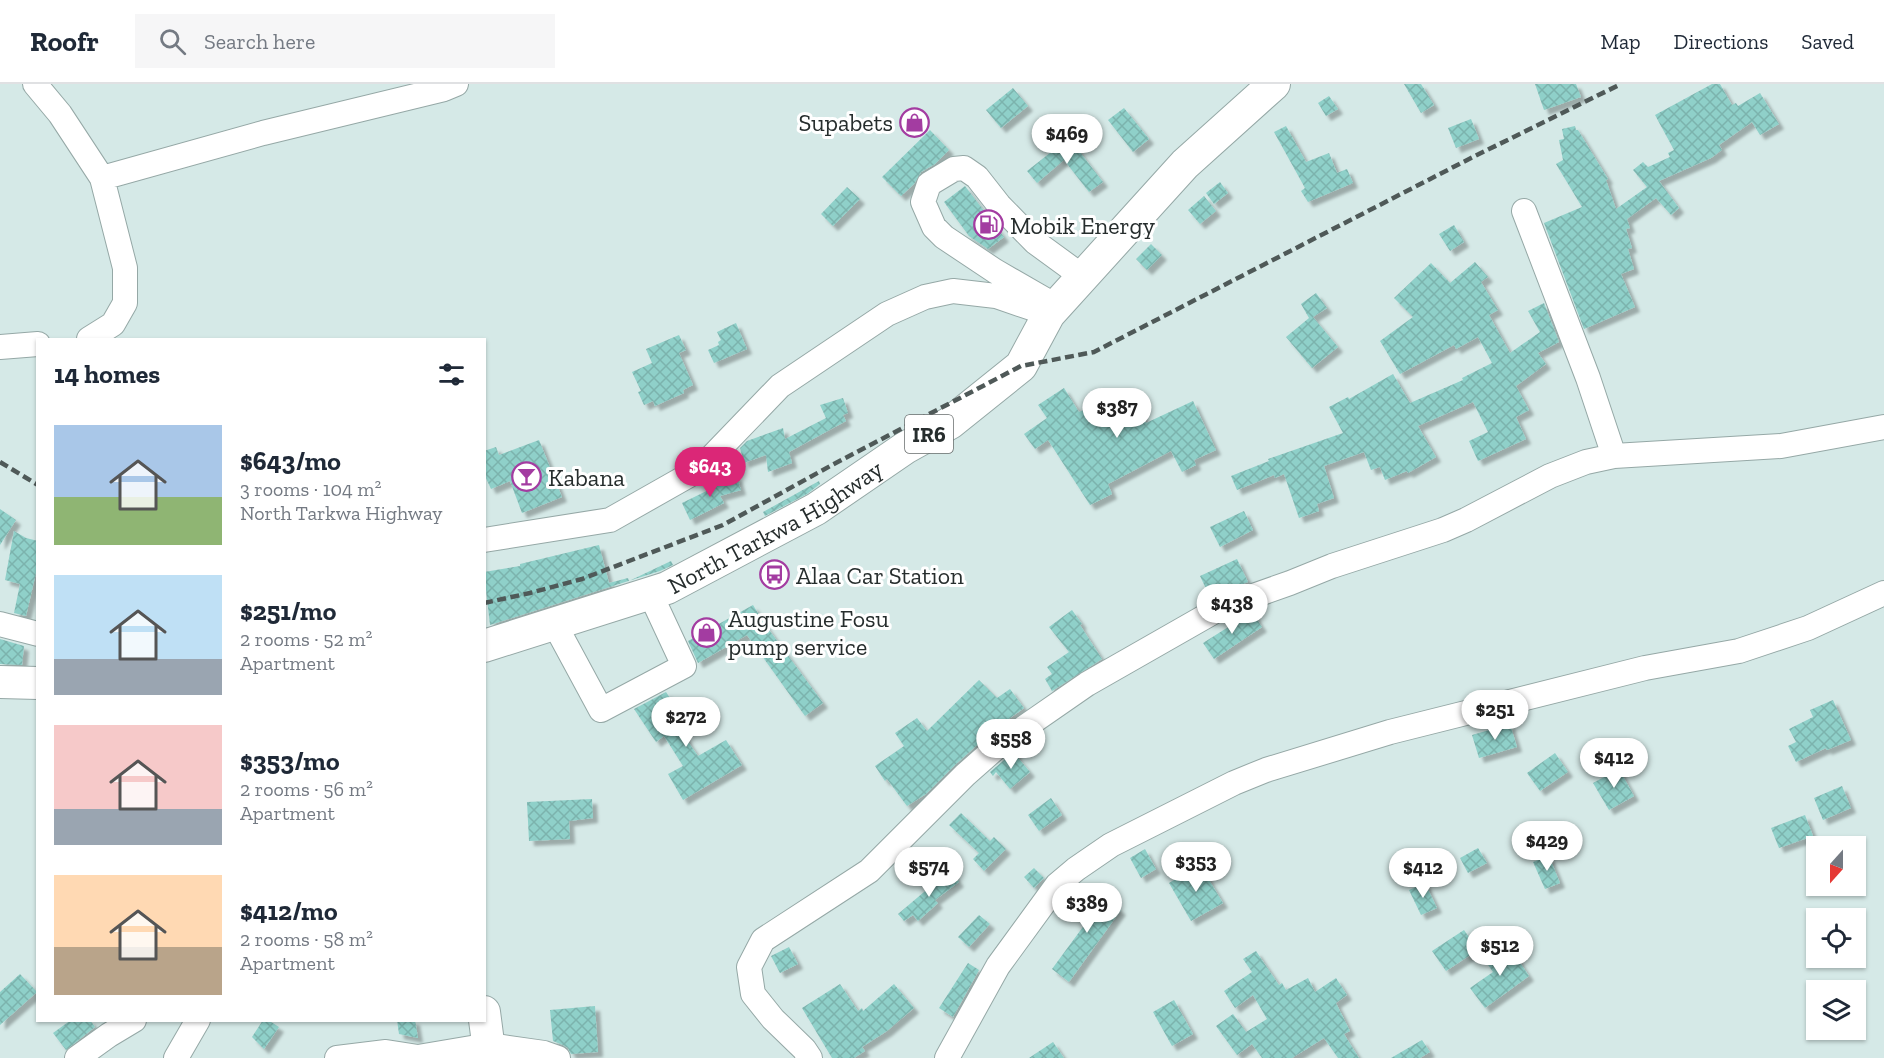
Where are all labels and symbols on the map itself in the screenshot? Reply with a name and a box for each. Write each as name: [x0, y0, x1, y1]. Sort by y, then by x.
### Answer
shop icon: Supabets: [898, 106, 930, 138]
place label: Supabets: [798, 108, 893, 137]
pin: $469: [1031, 114, 1103, 165]
fuel station icon: Mobik Energy: [973, 209, 1005, 241]
place label: Mobik Energy: [1010, 211, 1156, 240]
pin: $387: [1081, 388, 1153, 439]
road number: IR6: [905, 415, 953, 453]
pin: $643: [674, 447, 746, 498]
street label: North Tarkwa Highway: [662, 453, 888, 600]
bar icon: Kabana: [511, 461, 543, 493]
place label: Kabana: [548, 463, 625, 492]
bus stop icon: Alaa Car Station: [759, 559, 791, 591]
place label: Alaa Car Station: [796, 561, 964, 590]
pin: $438: [1196, 584, 1268, 635]
place label: Augustine Fosu pump service: [728, 604, 890, 661]
shop icon: Augustine Fosu pump service: [691, 616, 723, 648]
pin: $251: [1459, 690, 1531, 741]
pin: $272: [650, 697, 722, 748]
pin: $558: [975, 719, 1047, 770]
pin: $412: [1578, 738, 1650, 789]
pin: $429: [1511, 821, 1583, 872]
north arrow: [1806, 836, 1866, 896]
pin: $353: [1160, 842, 1232, 893]
pin: $574: [893, 847, 965, 898]
pin: $412: [1387, 848, 1459, 899]
pin: $389: [1051, 883, 1123, 934]
pin: $512: [1464, 926, 1536, 977]

